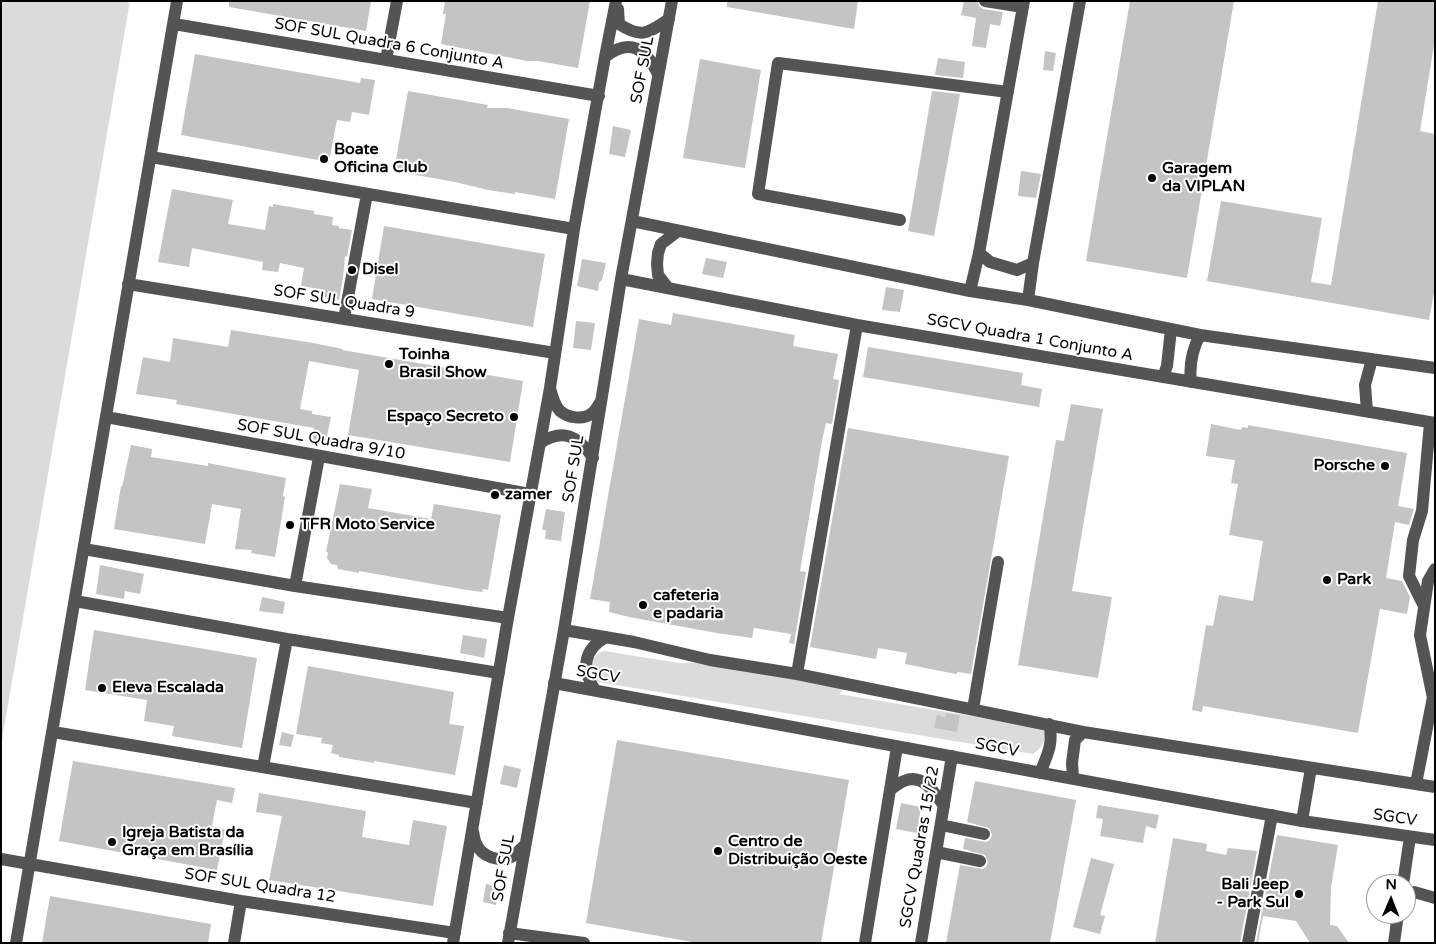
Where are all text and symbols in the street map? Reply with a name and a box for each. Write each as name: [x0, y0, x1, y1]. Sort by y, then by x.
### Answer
street label: SOF SUL Quadra 6 Conjunto A: [273, 14, 505, 74]
street label: SOF SUL: [627, 35, 659, 105]
place label: Boate Oficina Club: [334, 140, 428, 178]
marker: Boate Oficina Club: [318, 153, 330, 165]
place label: Garagem da VIPLAN: [1162, 159, 1245, 197]
marker: Garagem da VIPLAN: [1146, 172, 1158, 184]
place label: Disel: [362, 260, 399, 280]
marker: Disel: [346, 264, 358, 276]
street label: SOF SUL Quadra 9: [272, 281, 416, 323]
street label: SGCV Quadra 1 Conjunto A: [925, 310, 1135, 366]
place label: Toinha Brasil Show: [399, 345, 487, 383]
marker: Toinha Brasil Show: [383, 358, 395, 370]
place label: Espaço Secreto: [387, 407, 504, 427]
marker: Espaço Secreto: [508, 411, 520, 423]
street label: SOF SUL Quadra 9/10: [235, 416, 407, 464]
street label: SOF SUL: [559, 434, 589, 504]
place label: Porsche: [1314, 456, 1375, 476]
marker: Porsche: [1379, 460, 1391, 472]
place label: zamer: [505, 485, 552, 505]
marker: zamer: [489, 489, 501, 501]
place label: TFR Moto Service: [300, 515, 435, 535]
marker: TFR Moto Service: [284, 519, 296, 531]
place label: Park: [1337, 570, 1371, 590]
marker: Park: [1321, 574, 1333, 586]
place label: cafeteria e padaria: [653, 586, 723, 624]
marker: cafeteria e padaria: [637, 599, 649, 611]
street label: SGCV: [575, 662, 621, 688]
place label: Eleva Escalada: [112, 678, 224, 698]
marker: Eleva Escalada: [96, 682, 108, 694]
street label: SGCV: [973, 734, 1021, 762]
street label: SGCV Quadras 15/22: [896, 764, 944, 930]
street label: SGCV: [1372, 805, 1418, 831]
place label: Igreja Batista da Graça em Brasília: [122, 823, 254, 861]
place label: Centro de Distribuição Oeste: [728, 832, 867, 870]
street label: SOF SUL: [489, 833, 519, 903]
marker: Igreja Batista da Graça em Brasília: [106, 836, 118, 848]
marker: Centro de Distribuição Oeste: [712, 845, 724, 857]
street label: SOF SUL Quadra 12: [183, 865, 337, 907]
north arrow: [1366, 874, 1416, 924]
place label: Bali Jeep - Park Sul: [1217, 875, 1289, 913]
text: N: [1385, 876, 1397, 893]
marker: Bali Jeep - Park Sul: [1293, 888, 1305, 900]

